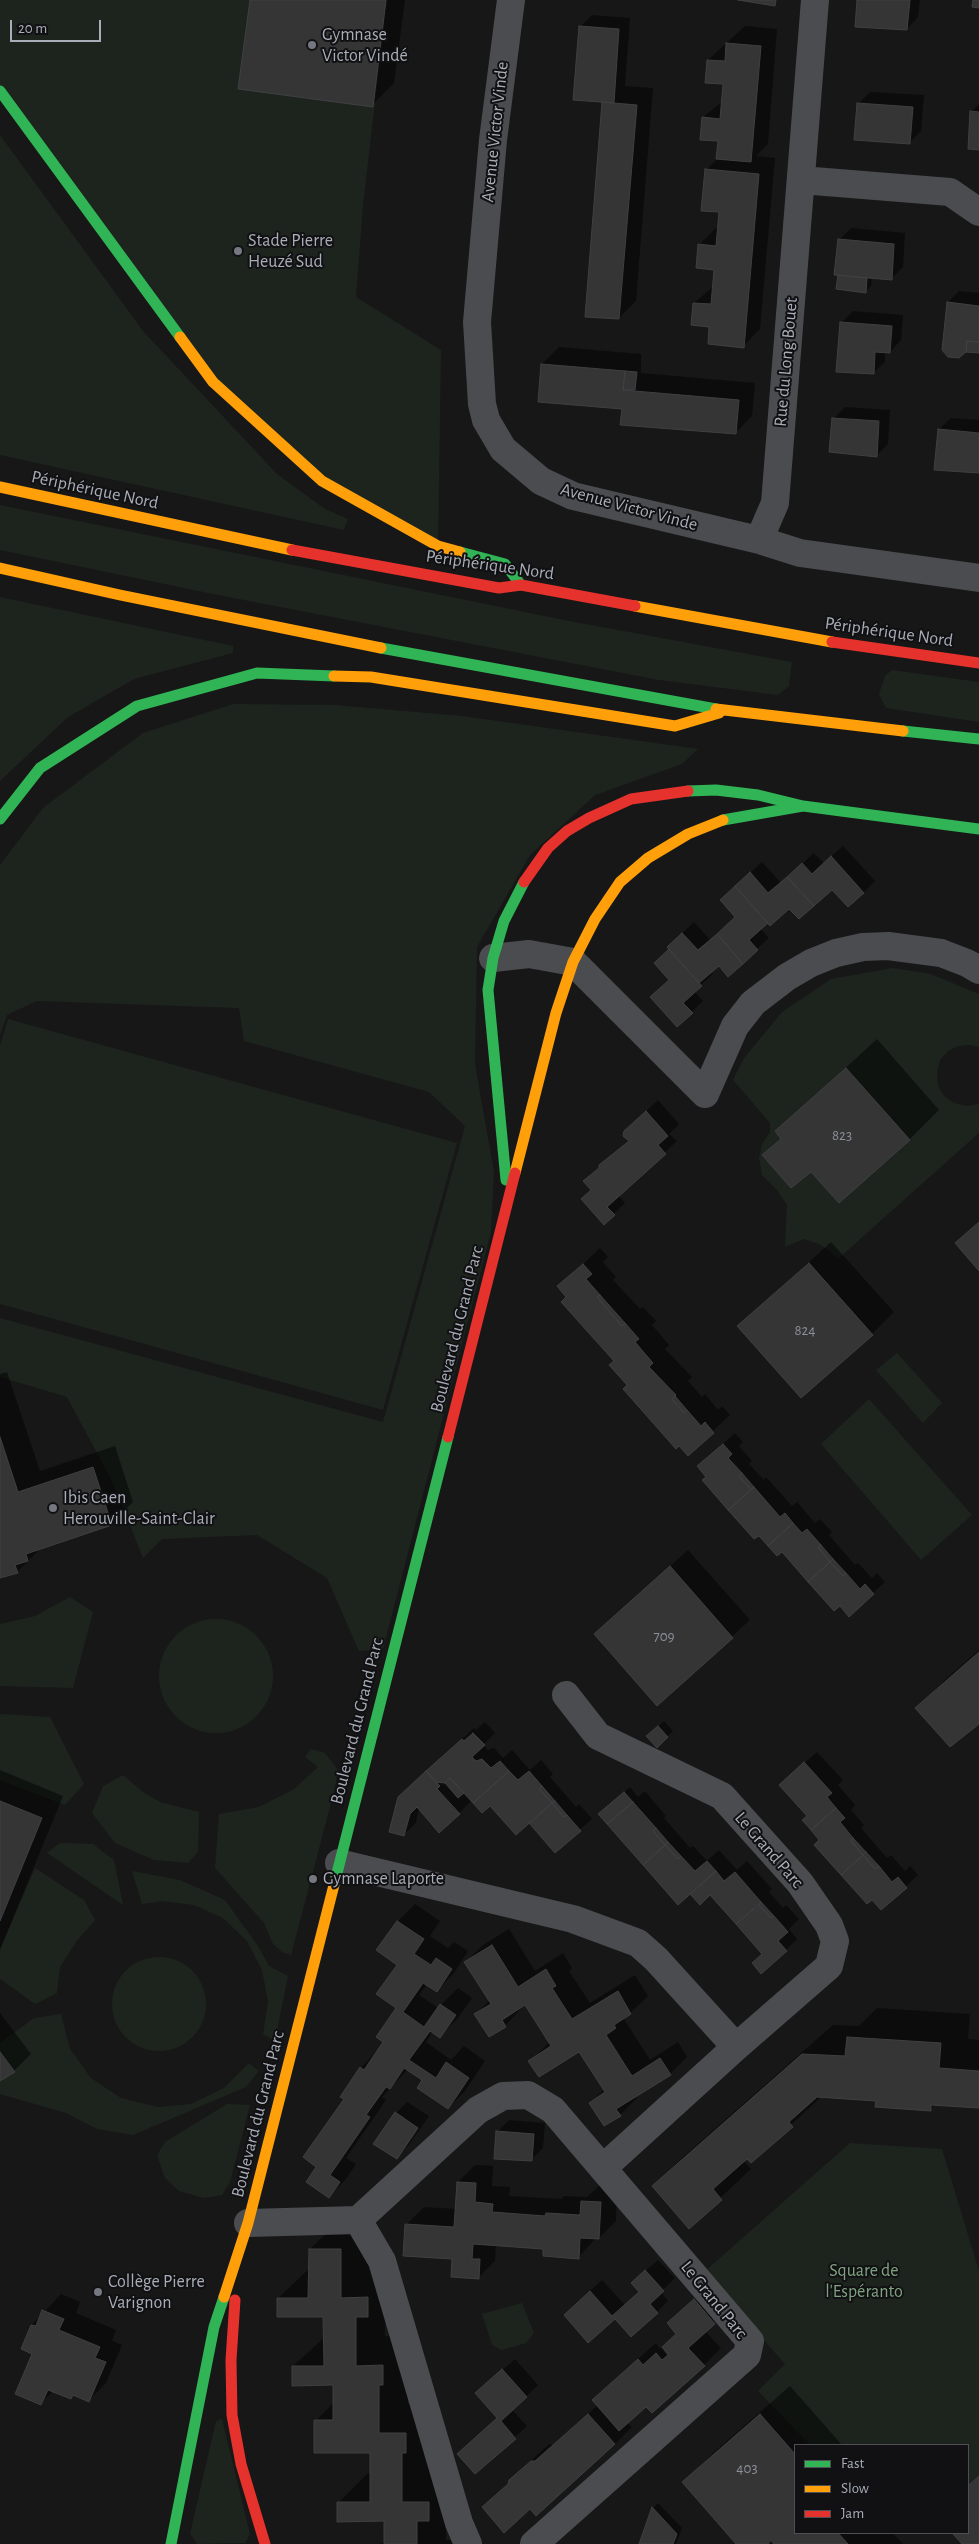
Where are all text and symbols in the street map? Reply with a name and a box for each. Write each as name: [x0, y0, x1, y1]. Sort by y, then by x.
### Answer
scale bar: [12, 10, 104, 42]
text: 20 m: [18, 21, 47, 36]
place label: Gymnase Victor Vindé: [322, 24, 408, 66]
marker: Gymnase Victor Vindé: [306, 39, 318, 51]
street label: Avenue Victor Vinde: [477, 61, 513, 203]
place label: Stade Pierre Heuzé Sud: [248, 230, 333, 272]
marker: Stade Pierre Heuzé Sud: [232, 245, 244, 257]
street label: Rue du Long Bouet: [770, 296, 802, 428]
street label: Périphérique Nord: [29, 466, 161, 514]
street label: Avenue Victor Vinde: [558, 478, 700, 536]
street label: Périphérique Nord: [424, 545, 556, 585]
street label: Périphérique Nord: [823, 612, 955, 652]
house number: 823: [832, 1126, 852, 1144]
street label: Boulevard du Grand Parc: [426, 1244, 488, 1414]
house number: 824: [794, 1321, 816, 1339]
place label: Ibis Caen Herouville-Saint-Clair: [63, 1487, 215, 1530]
marker: Ibis Caen Herouville-Saint-Clair: [47, 1502, 59, 1514]
house number: 709: [653, 1627, 675, 1645]
street label: Boulevard du Grand Parc: [326, 1636, 388, 1806]
street label: Le Grand Parc: [730, 1807, 808, 1893]
place label: Gymnase Laporte: [323, 1868, 444, 1890]
marker: Gymnase Laporte: [307, 1873, 319, 1885]
street label: Boulevard du Grand Parc: [227, 2029, 289, 2199]
street label: Le Grand Parc: [676, 2257, 752, 2343]
park label: Square de l'Espéranto: [825, 2260, 903, 2302]
place label: Collège Pierre Varignon: [108, 2271, 205, 2314]
marker: Collège Pierre Varignon: [92, 2286, 104, 2298]
legend: [794, 2444, 969, 2534]
text: Fast: [841, 2456, 864, 2471]
house number: 403: [736, 2459, 758, 2477]
text: Slow: [841, 2481, 869, 2496]
text: Jam: [841, 2506, 864, 2521]

